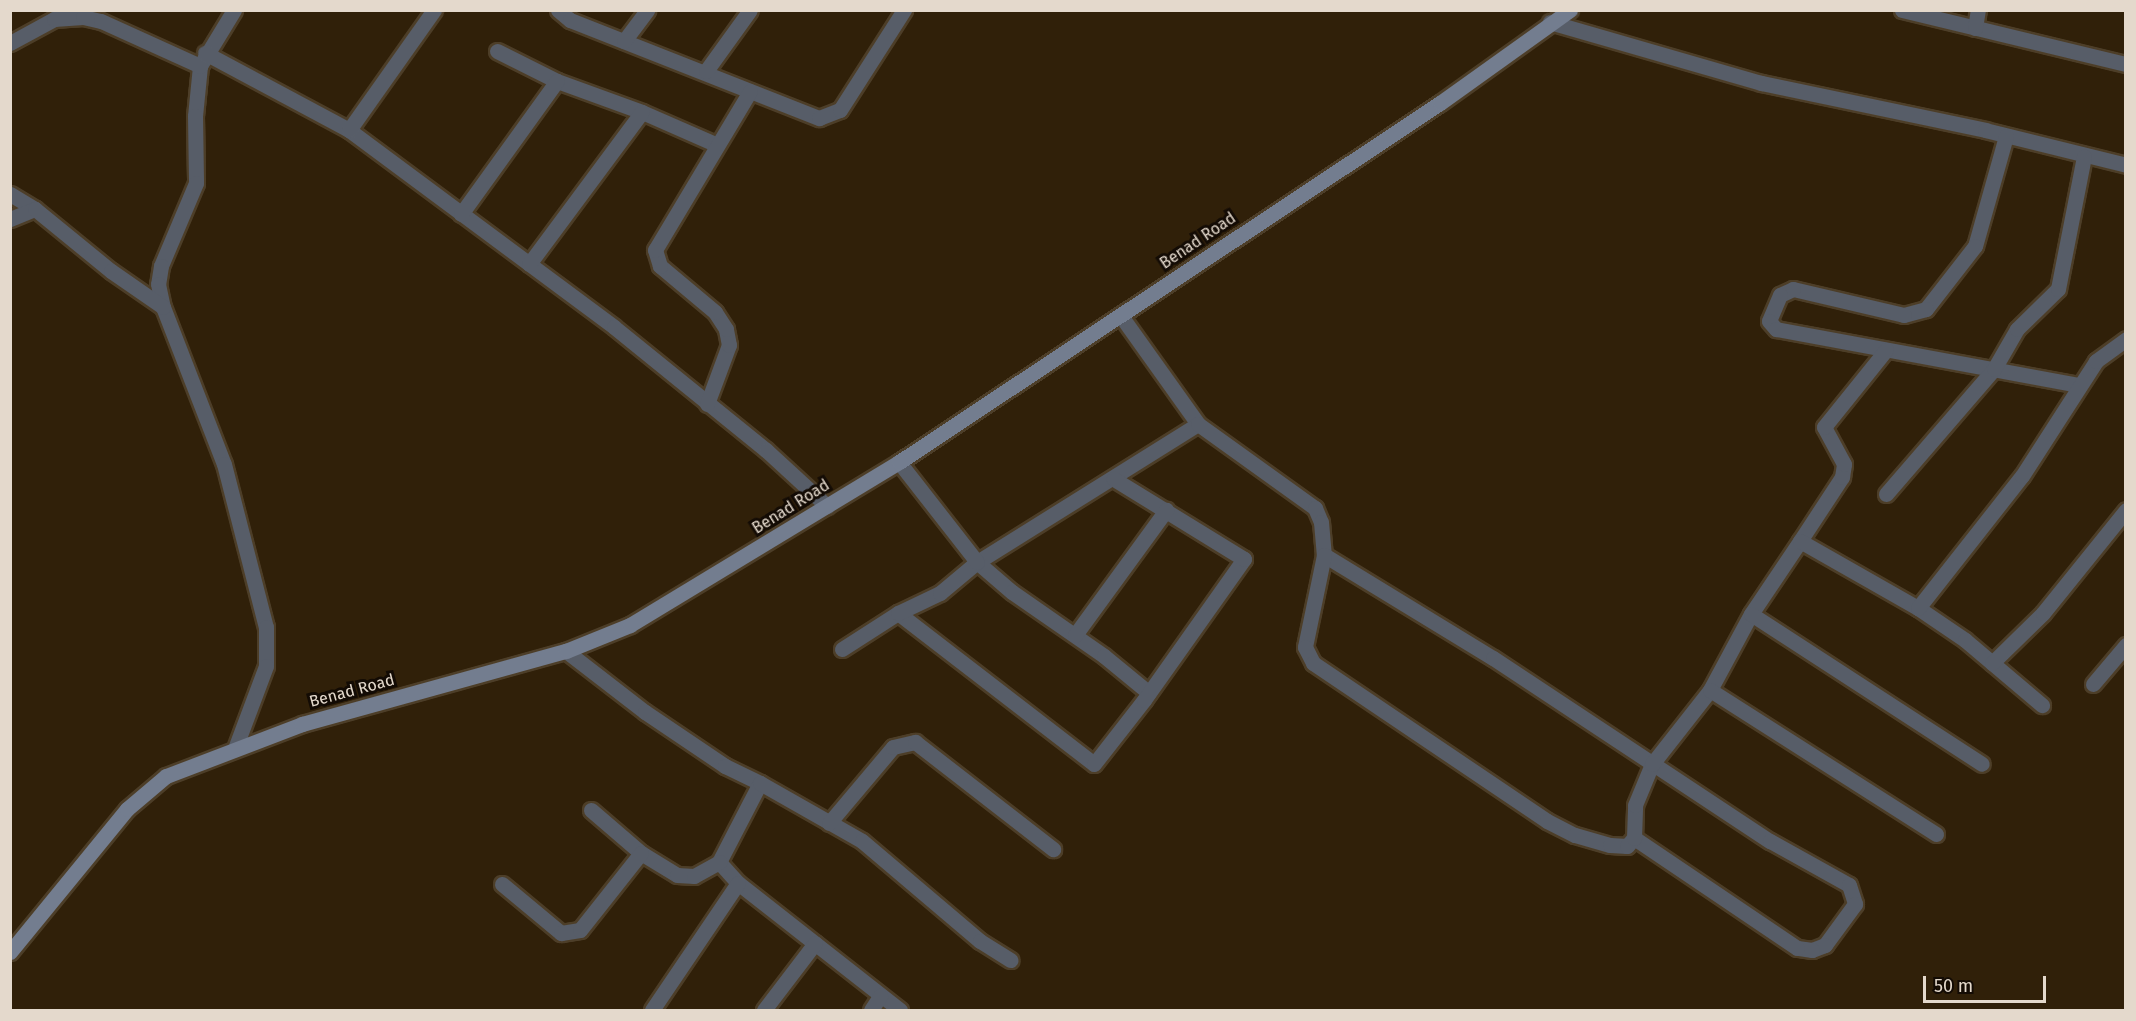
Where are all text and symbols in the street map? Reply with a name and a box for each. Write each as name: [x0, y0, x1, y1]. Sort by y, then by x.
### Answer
street label: Benad Road: [1156, 209, 1240, 273]
street label: Benad Road: [749, 476, 833, 538]
street label: Benad Road: [307, 670, 397, 712]
scale bar: [1926, 964, 2049, 1002]
text: 50 m: [1934, 975, 1973, 997]

